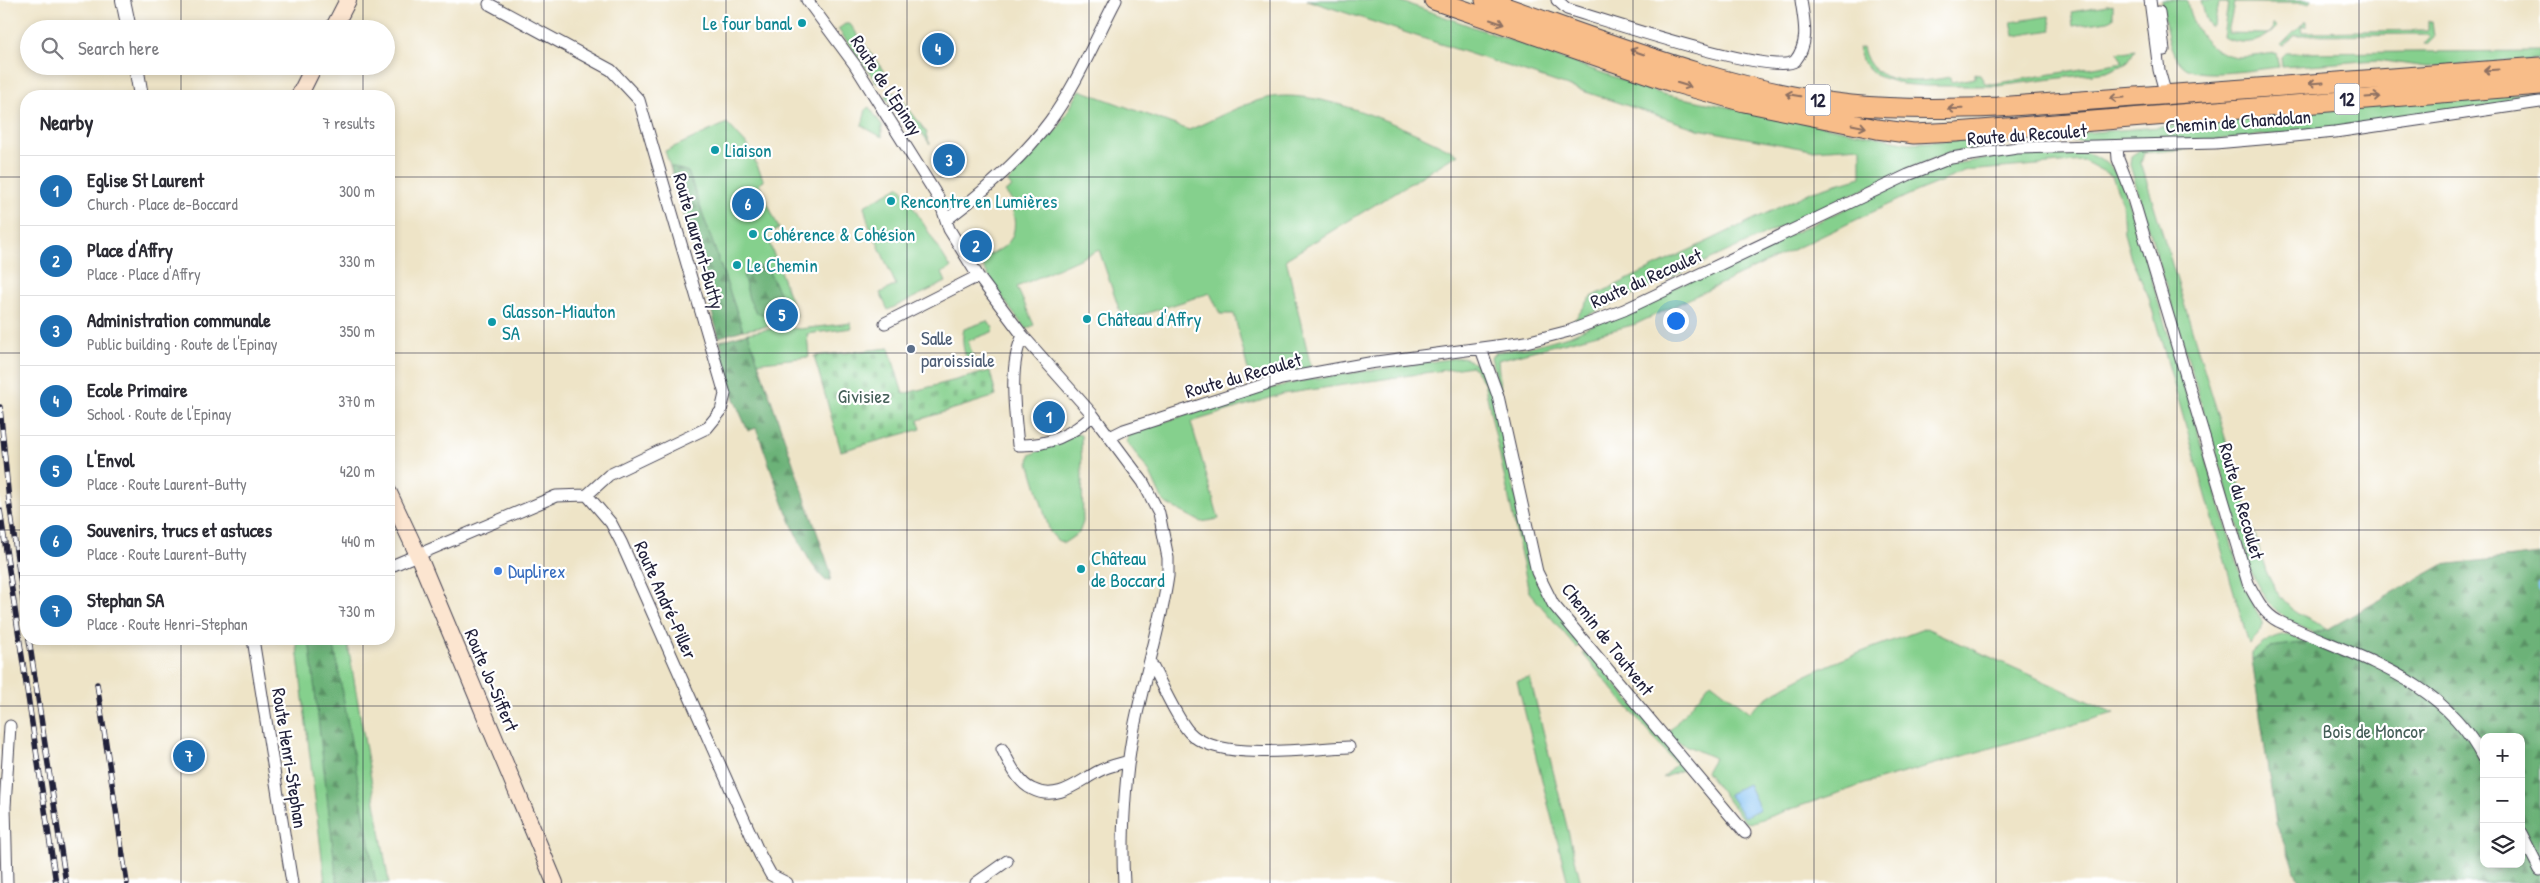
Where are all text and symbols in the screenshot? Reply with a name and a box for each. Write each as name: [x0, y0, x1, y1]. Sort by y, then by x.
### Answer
place label: Le four banal: [703, 10, 793, 36]
marker: Le four banal: [796, 17, 808, 29]
one-way arrow: [1489, 18, 1504, 27]
search box: [20, 20, 395, 75]
street label: Route de l'Epinay: [845, 30, 929, 140]
pin: 4: [922, 30, 954, 68]
icon: search: [38, 34, 66, 62]
text: Search here: [78, 35, 159, 61]
one-way arrow: [1630, 47, 1645, 56]
one-way arrow: [2484, 66, 2500, 75]
one-way arrow: [2308, 78, 2324, 88]
one-way arrow: [1676, 81, 1692, 91]
road number: 12: [1806, 84, 1830, 116]
road number: 12: [2334, 84, 2360, 115]
one-way arrow: [1786, 90, 1802, 100]
one-way arrow: [2364, 92, 2380, 102]
one-way arrow: [2109, 93, 2125, 103]
street label: Chemin de Chandolan: [2164, 103, 2312, 139]
one-way arrow: [1947, 104, 1963, 113]
text: Nearby: [40, 108, 93, 137]
text: 7 results: [322, 112, 375, 134]
street label: Route du Recoulet: [1966, 117, 2088, 151]
one-way arrow: [1851, 121, 1867, 131]
place label: Liaison: [725, 137, 772, 163]
pin: 3: [933, 141, 965, 179]
marker: Liaison: [709, 144, 721, 156]
text: Eglise St Laurent: [87, 167, 204, 193]
street label: Route Laurent-Butty: [667, 170, 731, 312]
text: 1: [53, 180, 59, 202]
text: 300 m: [339, 180, 375, 202]
pin: 6: [732, 185, 764, 223]
place label: Rencontre en Lumières: [901, 188, 1057, 214]
text: Church · Place de-Boccard: [87, 193, 238, 215]
marker: Rencontre en Lumières: [885, 195, 897, 207]
place label: Cohérence & Cohésion: [763, 221, 915, 247]
pin: 2: [960, 227, 992, 265]
marker: Cohérence & Cohésion: [747, 228, 759, 240]
text: Place d'Affry: [87, 237, 173, 263]
street label: Route du Recoulet: [1586, 242, 1706, 314]
text: 2: [52, 250, 60, 272]
text: 330 m: [339, 250, 375, 272]
place label: Le Chemin: [747, 252, 818, 278]
marker: Le Chemin: [731, 259, 743, 271]
text: Place · Place d'Affry: [87, 263, 201, 285]
pin: 5: [766, 296, 798, 334]
place label: Glasson-Miauton SA: [502, 298, 616, 346]
place label: Château d'Affry: [1097, 306, 1201, 332]
text: Administration communale: [87, 307, 271, 333]
your location: [1663, 308, 1689, 334]
marker: Château d'Affry: [1081, 313, 1093, 325]
marker: Glasson-Miauton SA: [486, 316, 498, 328]
text: 3: [52, 320, 60, 342]
text: 350 m: [339, 320, 375, 342]
place label: Salle paroissiale: [921, 325, 995, 373]
text: Public building · Route de l'Epinay: [87, 333, 278, 355]
marker: Salle paroissiale: [905, 343, 917, 355]
street label: Route du Recoulet: [1182, 346, 1305, 404]
text: Ecole Primaire: [87, 377, 188, 403]
park label: Givisiez: [838, 383, 890, 409]
text: 4: [53, 390, 59, 412]
text: 370 m: [338, 390, 375, 412]
pin: 1: [1033, 398, 1065, 436]
text: School · Route de l'Epinay: [87, 403, 232, 425]
street label: Route du Recoulet: [2213, 440, 2271, 563]
text: L'Envol: [87, 447, 134, 473]
text: 5: [53, 460, 59, 482]
text: 420 m: [340, 460, 375, 482]
text: Place · Route Laurent-Butty: [87, 473, 247, 495]
text: Souvenirs, trucs et astuces: [87, 517, 272, 543]
text: 6: [53, 530, 59, 552]
text: 440 m: [341, 530, 375, 552]
street label: Route André-Piller: [628, 537, 704, 664]
text: Place · Route Laurent-Butty: [87, 543, 247, 565]
place label: Château de Boccard: [1091, 545, 1165, 593]
place label: Duplirex: [508, 558, 565, 584]
marker: Château de Boccard: [1075, 563, 1087, 575]
marker: Duplirex: [492, 565, 504, 577]
street label: Chemin de Toutvent: [1556, 577, 1661, 701]
text: Stephan SA: [87, 587, 164, 613]
text: 7: [52, 600, 60, 622]
text: 730 m: [338, 600, 375, 622]
text: Place · Route Henri-Stephan: [87, 613, 248, 635]
street label: Route Jo-Siffert: [459, 625, 525, 736]
street label: Route Henri-Stephan: [266, 686, 314, 830]
park label: Bois de Moncor: [2323, 718, 2426, 744]
map controls: [2480, 733, 2525, 868]
button: +: [2480, 733, 2525, 778]
pin: 7: [173, 737, 205, 775]
button: −: [2480, 778, 2525, 823]
button: layers: [2480, 823, 2525, 868]

